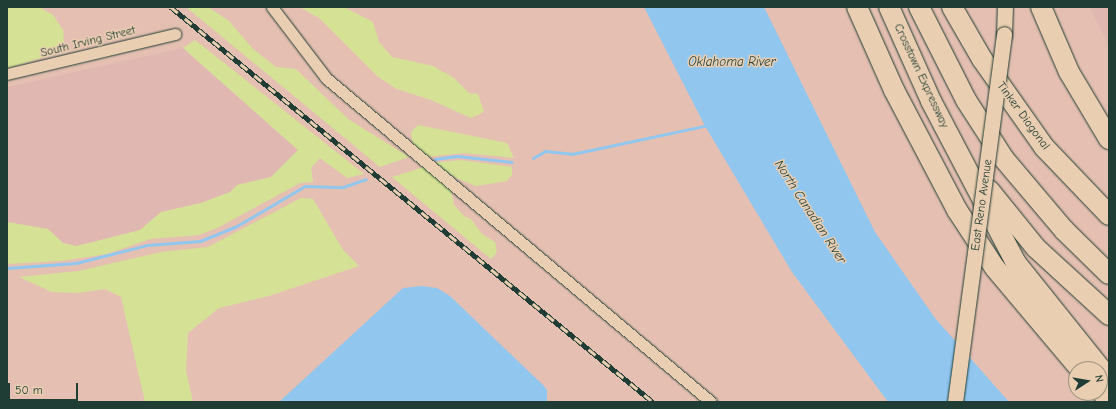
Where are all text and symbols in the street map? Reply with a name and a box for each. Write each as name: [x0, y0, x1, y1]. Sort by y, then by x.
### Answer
street label: Crosstown Expressway: [890, 21, 952, 131]
street label: South Irving Street: [39, 23, 137, 61]
water label: Oklahoma River: [688, 54, 776, 70]
street label: Tinker Diagonal: [993, 79, 1053, 153]
water label: North Canadian River: [771, 157, 849, 267]
street label: East Reno Avenue: [968, 158, 996, 252]
north arrow: [1068, 361, 1108, 401]
text: N: [1092, 374, 1106, 383]
scale bar: [10, 375, 80, 401]
text: 50 m: [15, 383, 43, 397]

